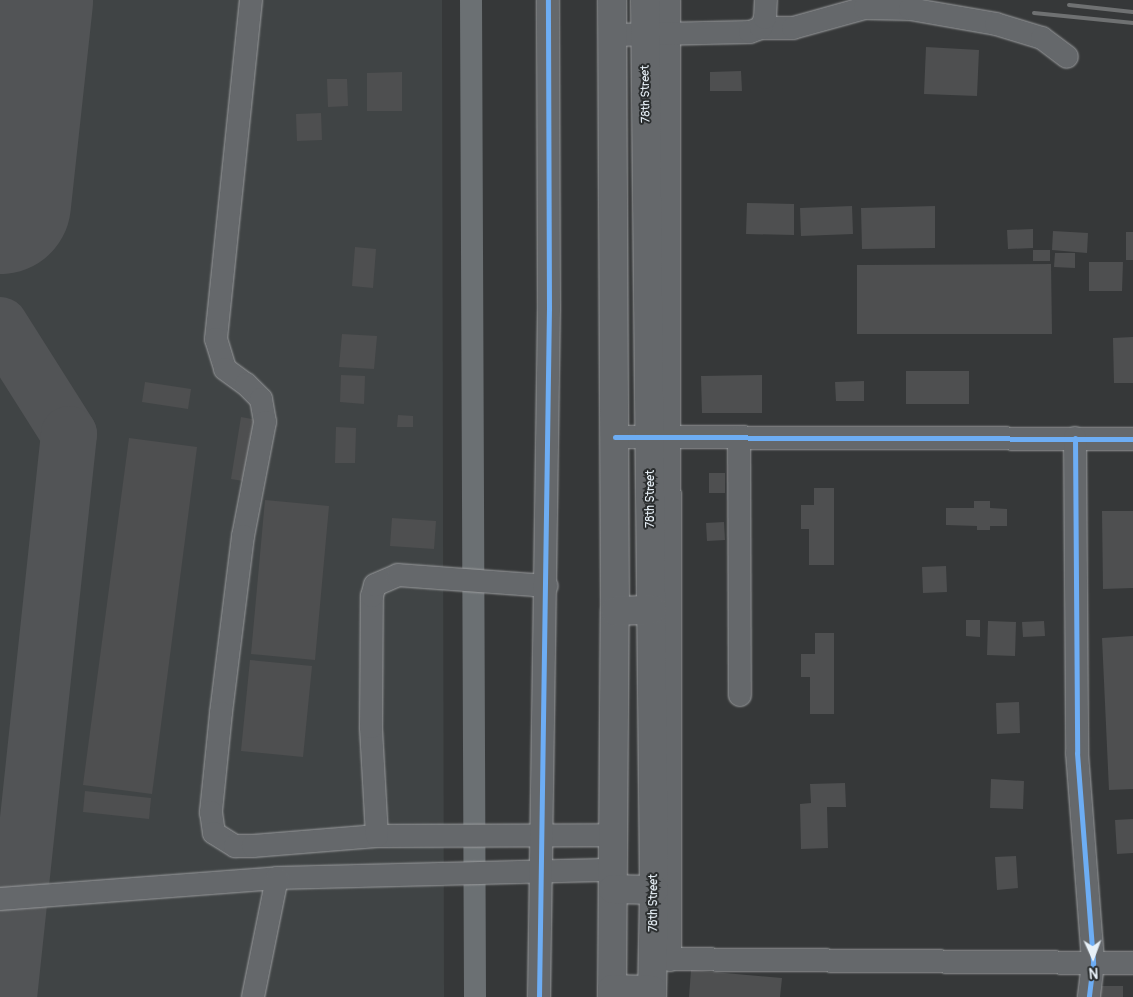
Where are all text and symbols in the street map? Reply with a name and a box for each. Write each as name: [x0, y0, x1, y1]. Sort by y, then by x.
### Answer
street label: 78th Street: [638, 65, 654, 123]
street label: 78th Street: [644, 470, 658, 528]
street label: 78th Street: [647, 874, 661, 932]
north arrow: [1068, 932, 1118, 982]
text: N: [1089, 964, 1099, 981]

